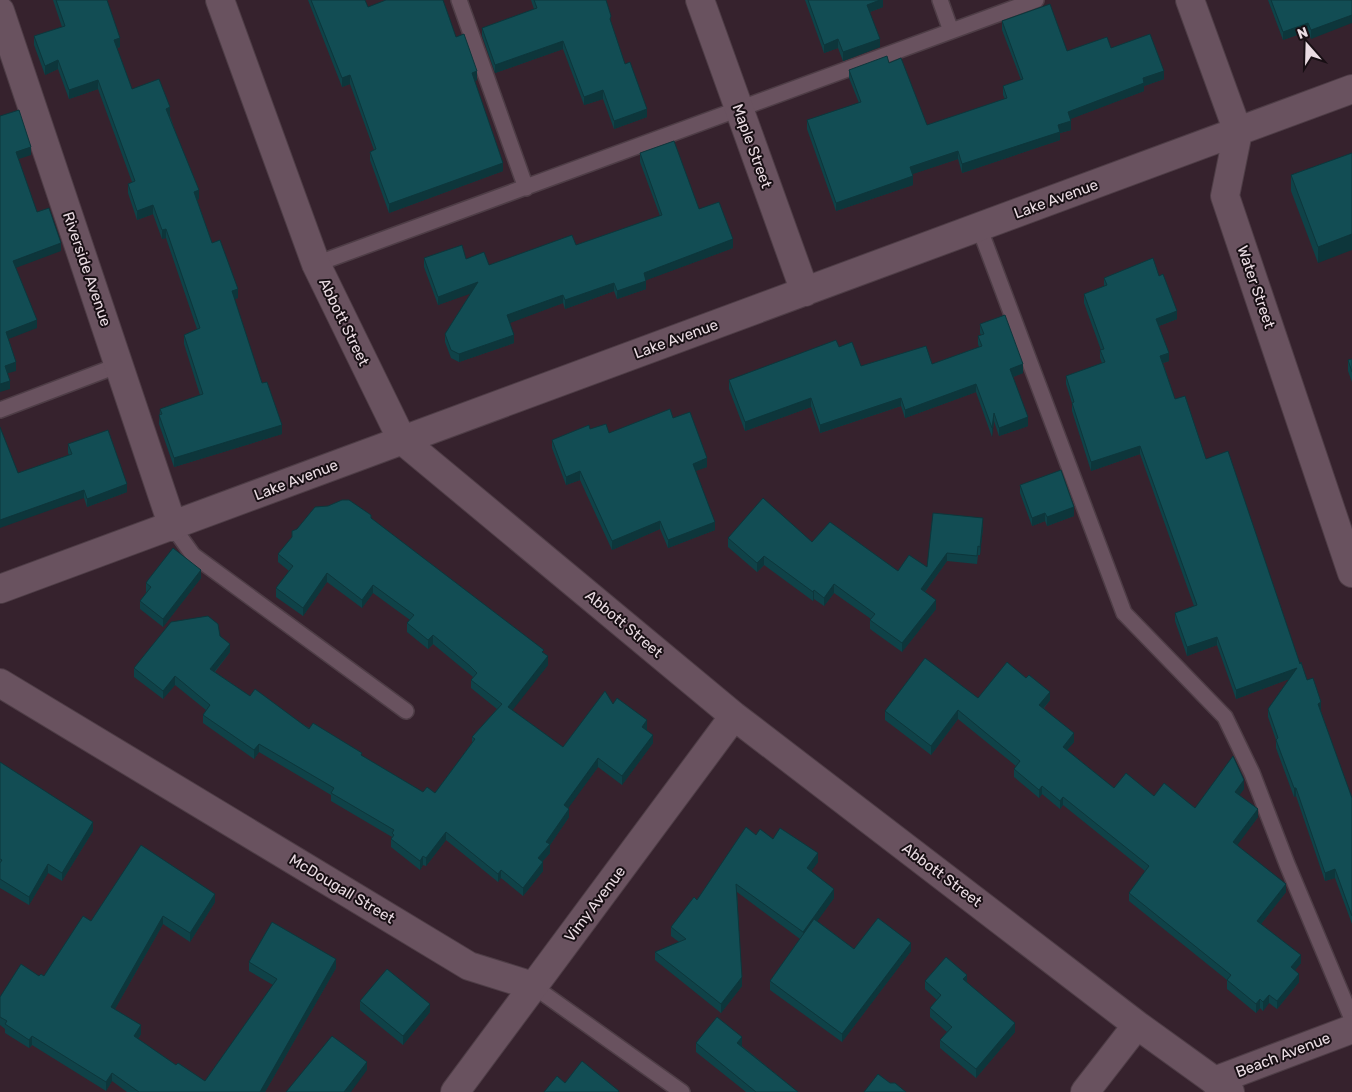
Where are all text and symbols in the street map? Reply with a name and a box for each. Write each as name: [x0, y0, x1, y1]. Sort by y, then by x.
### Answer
north arrow: [1282, 20, 1332, 70]
text: N: [1295, 24, 1310, 43]
street label: Maple Street: [728, 101, 776, 191]
street label: Lake Avenue: [1011, 175, 1101, 223]
street label: Riverside Avenue: [59, 209, 115, 329]
street label: Water Street: [1233, 243, 1279, 331]
street label: Abbott Street: [315, 275, 373, 369]
street label: Lake Avenue: [631, 315, 721, 363]
street label: Lake Avenue: [252, 456, 340, 504]
street label: Abbott Street: [582, 587, 666, 662]
street label: Abbott Street: [899, 839, 986, 911]
street label: McDougall Street: [286, 850, 398, 928]
street label: Vimy Avenue: [561, 863, 629, 945]
street label: Beach Avenue: [1233, 1029, 1333, 1081]

